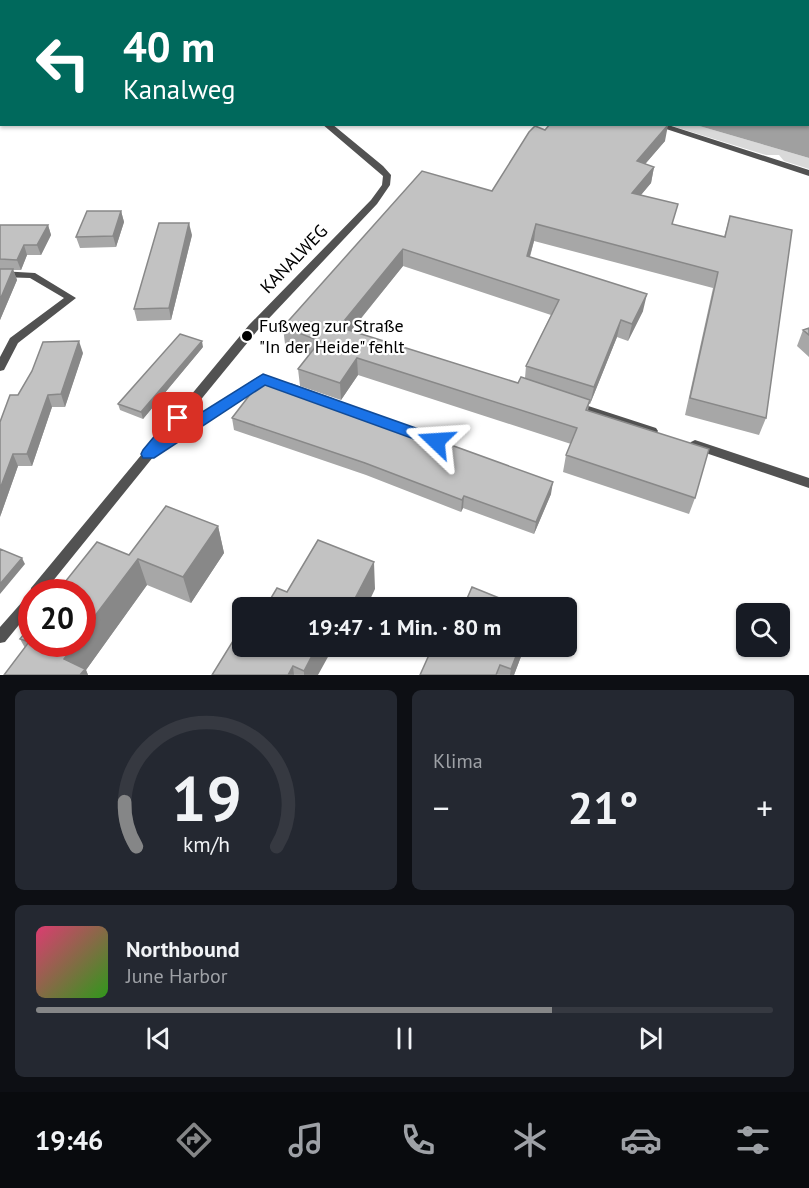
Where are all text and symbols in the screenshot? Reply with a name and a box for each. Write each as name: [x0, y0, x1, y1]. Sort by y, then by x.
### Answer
text: 40 m: [123, 19, 215, 74]
icon: left: [24, 24, 102, 102]
text: Kanalweg: [123, 72, 236, 106]
street label: KANALWEG: [255, 219, 332, 298]
place label: Fußweg zur Straße "In der Heide" fehlt: [259, 314, 405, 358]
marker: Fußweg zur Straße "In der Heide" fehlt: [240, 329, 254, 343]
pin: [152, 392, 203, 443]
icon: arrive: [161, 401, 194, 434]
position arrow: [404, 409, 468, 473]
speed limit sign: 20: [18, 579, 96, 657]
map controls: [736, 603, 790, 657]
button: search: [736, 603, 790, 657]
text: 19:47 · 1 Min. · 80 m: [308, 613, 501, 641]
text: Klima: [433, 748, 483, 774]
text: 19: [171, 757, 241, 838]
text: 21°: [568, 778, 638, 836]
text: −: [433, 786, 450, 829]
text: +: [756, 786, 773, 829]
text: km/h: [182, 830, 229, 858]
text: Northbound: [126, 935, 240, 963]
text: June Harbor: [126, 963, 228, 989]
icon: previous: [142, 1022, 175, 1055]
icon: pause: [388, 1022, 421, 1055]
icon: next: [634, 1022, 667, 1055]
icon: directions: [173, 1119, 215, 1161]
icon: music: [285, 1119, 327, 1161]
icon: phone: [397, 1119, 439, 1161]
icon: climate: [509, 1119, 551, 1161]
icon: car: [620, 1119, 662, 1161]
icon: filters: [732, 1119, 774, 1161]
text: 19:46: [35, 1123, 103, 1157]

